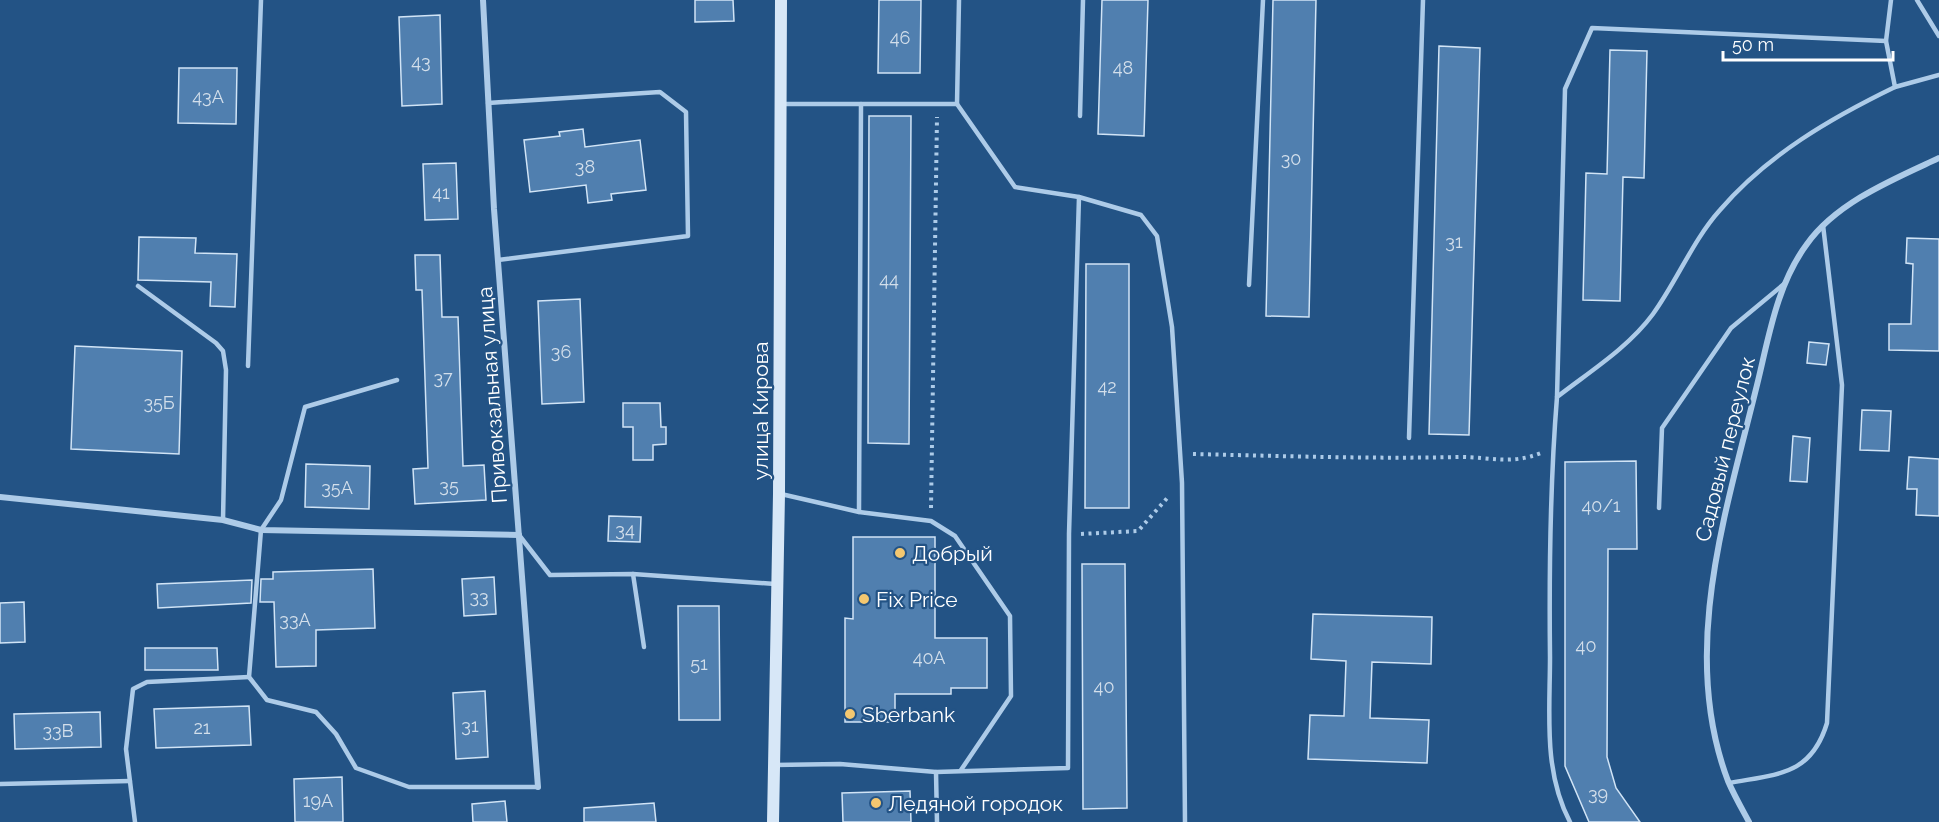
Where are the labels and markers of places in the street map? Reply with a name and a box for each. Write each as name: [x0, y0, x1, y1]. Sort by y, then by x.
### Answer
place label: Добрый: [912, 541, 993, 566]
marker: Добрый: [893, 546, 907, 560]
place label: Fix Price: [876, 587, 958, 612]
marker: Fix Price: [857, 592, 871, 606]
place label: Sberbank: [862, 702, 955, 727]
marker: Sberbank: [843, 707, 857, 721]
place label: Ледяной городок: [888, 791, 1063, 816]
marker: Ледяной городок: [869, 796, 883, 810]

